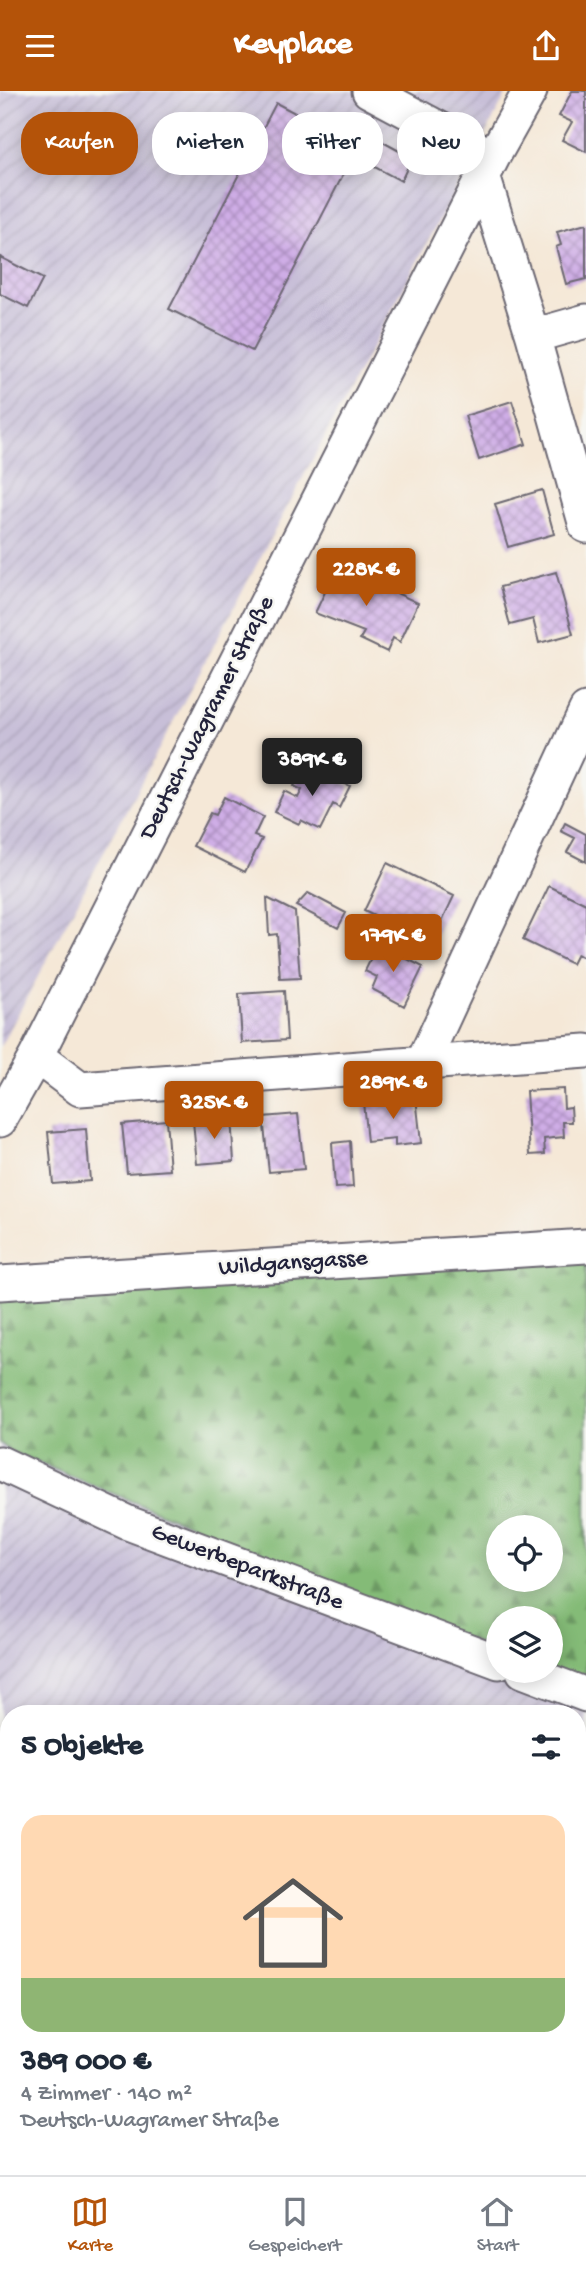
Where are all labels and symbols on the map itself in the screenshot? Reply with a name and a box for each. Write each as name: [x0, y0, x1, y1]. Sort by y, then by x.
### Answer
pin: 228K €: [309, 549, 423, 608]
street label: Deutsch-Wagramer Straße: [133, 591, 282, 846]
pin: 389K €: [255, 739, 369, 798]
pin: 179K €: [336, 915, 450, 974]
pin: 289K €: [336, 1061, 450, 1121]
pin: 325K €: [157, 1081, 271, 1141]
street label: Wildgansgasse: [218, 1244, 369, 1284]
street label: Gewerbeparkstraße: [147, 1518, 348, 1618]

